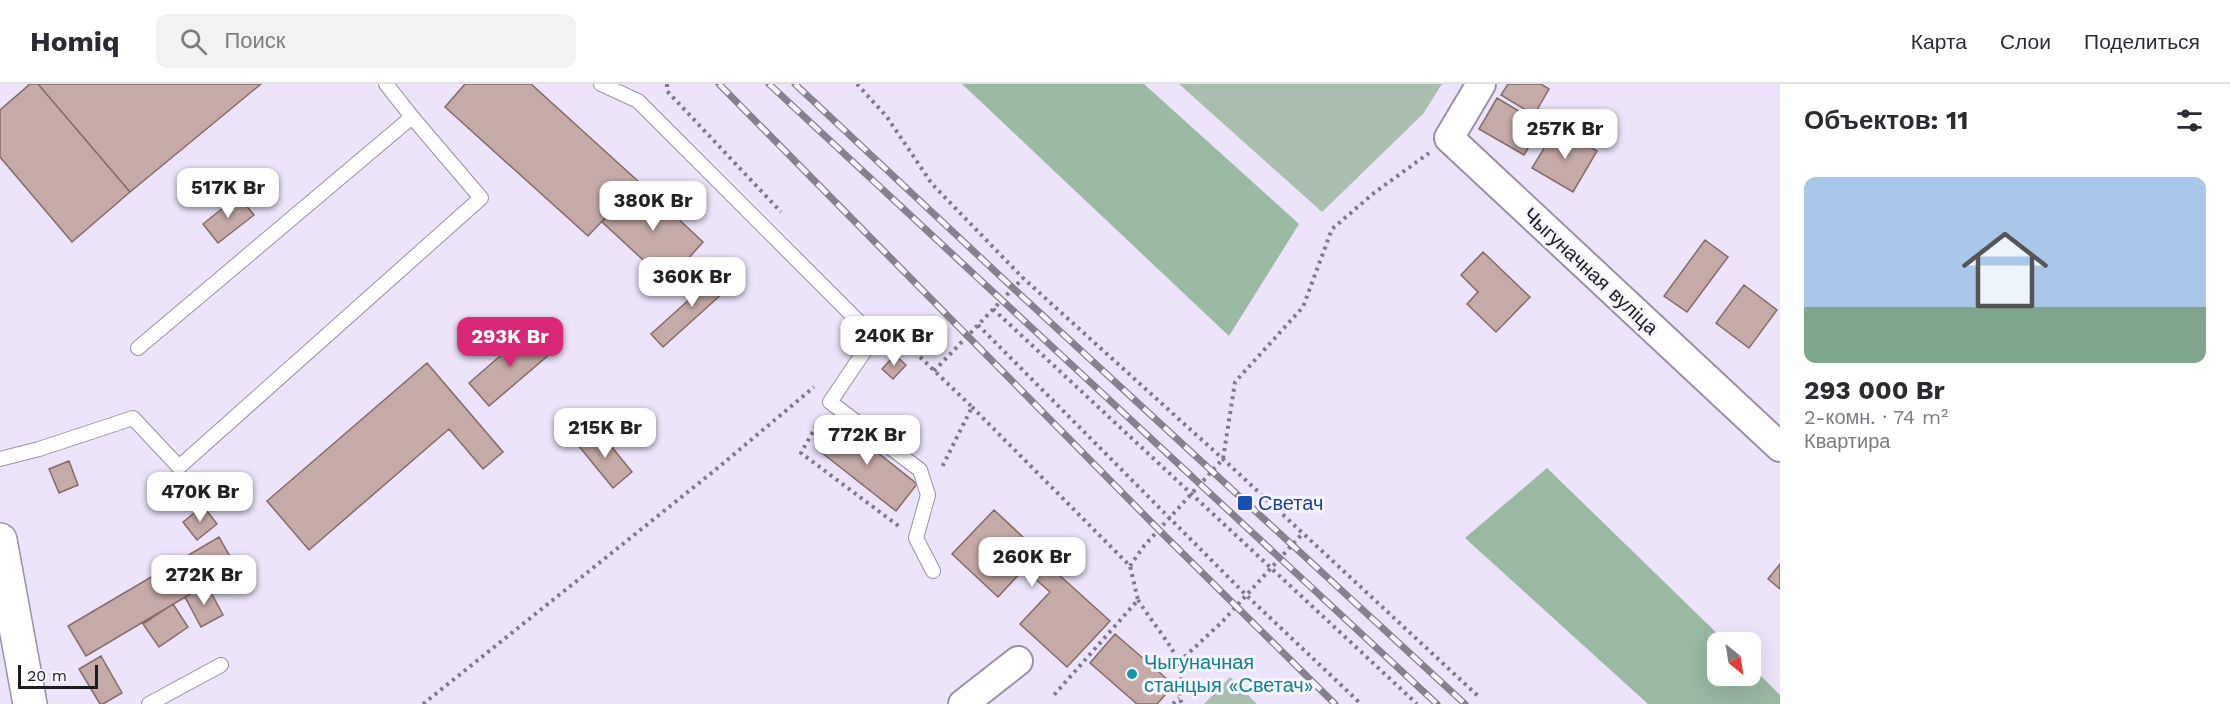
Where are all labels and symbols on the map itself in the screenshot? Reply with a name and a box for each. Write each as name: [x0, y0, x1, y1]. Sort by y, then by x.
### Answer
pin: 257K Br: [1510, 109, 1620, 160]
pin: 517K Br: [173, 168, 283, 219]
pin: 380K Br: [598, 181, 708, 232]
street label: Чыгуначная вуліца: [1519, 202, 1664, 340]
pin: 360K Br: [637, 257, 747, 308]
pin: 240K Br: [839, 316, 949, 367]
pin: 293K Br: [455, 317, 565, 368]
pin: 215K Br: [550, 408, 660, 459]
pin: 772K Br: [812, 415, 922, 466]
pin: 470K Br: [145, 472, 255, 523]
place label: Светач: [1258, 491, 1323, 515]
marker: Светач: [1236, 494, 1254, 512]
pin: 260K Br: [977, 537, 1087, 588]
pin: 272K Br: [149, 555, 259, 606]
north arrow: [1707, 632, 1761, 686]
place label: Чыгуначная станцыя «Светач»: [1144, 650, 1314, 697]
scale bar: [18, 662, 98, 690]
marker: Чыгуначная станцыя «Светач»: [1125, 667, 1139, 681]

